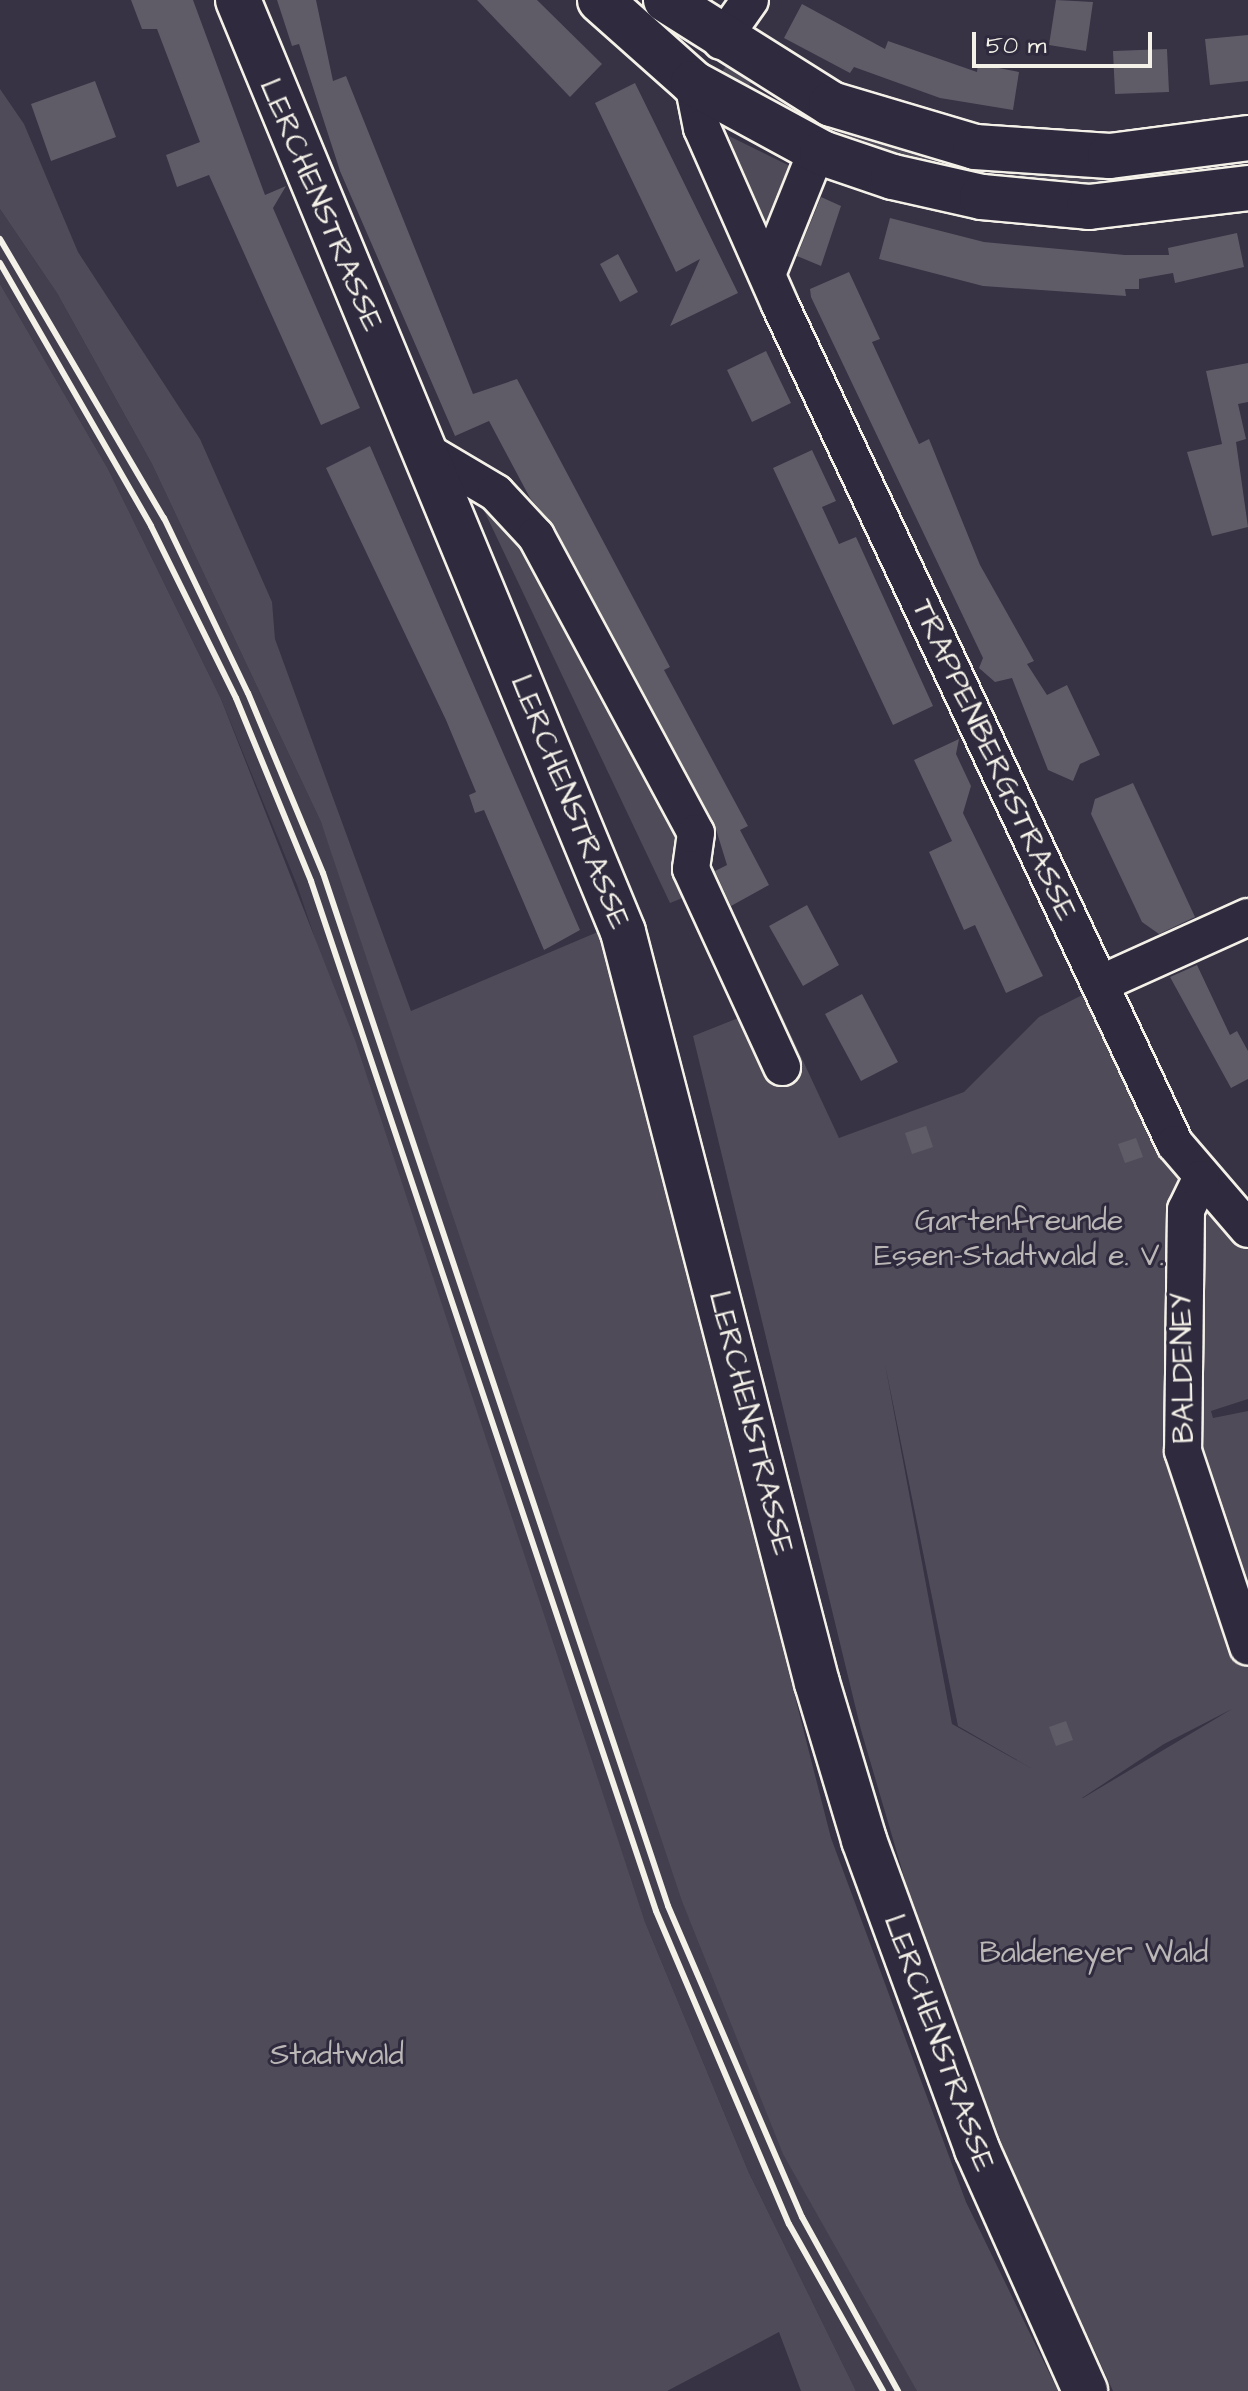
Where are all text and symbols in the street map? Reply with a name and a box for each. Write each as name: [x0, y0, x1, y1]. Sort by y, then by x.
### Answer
scale bar: [976, 16, 1156, 66]
text: 50 m: [986, 29, 1046, 63]
street label: LERCHENSTRASSE: [252, 73, 390, 337]
street label: TRAPPENBERGSTRASSE: [904, 594, 1084, 926]
street label: LERCHENSTRASSE: [503, 670, 637, 934]
park label: Gartenfreunde Essen-Stadtwald e. V.: [874, 1203, 1164, 1274]
street label: LERCHENSTRASSE: [701, 1287, 801, 1559]
street label: BALDENEY: [1164, 1292, 1202, 1444]
street label: LERCHENSTRASSE: [876, 1910, 1002, 2176]
park label: Baldeneyer Wald: [980, 1935, 1208, 1971]
park label: Stadtwald: [270, 2037, 404, 2073]

